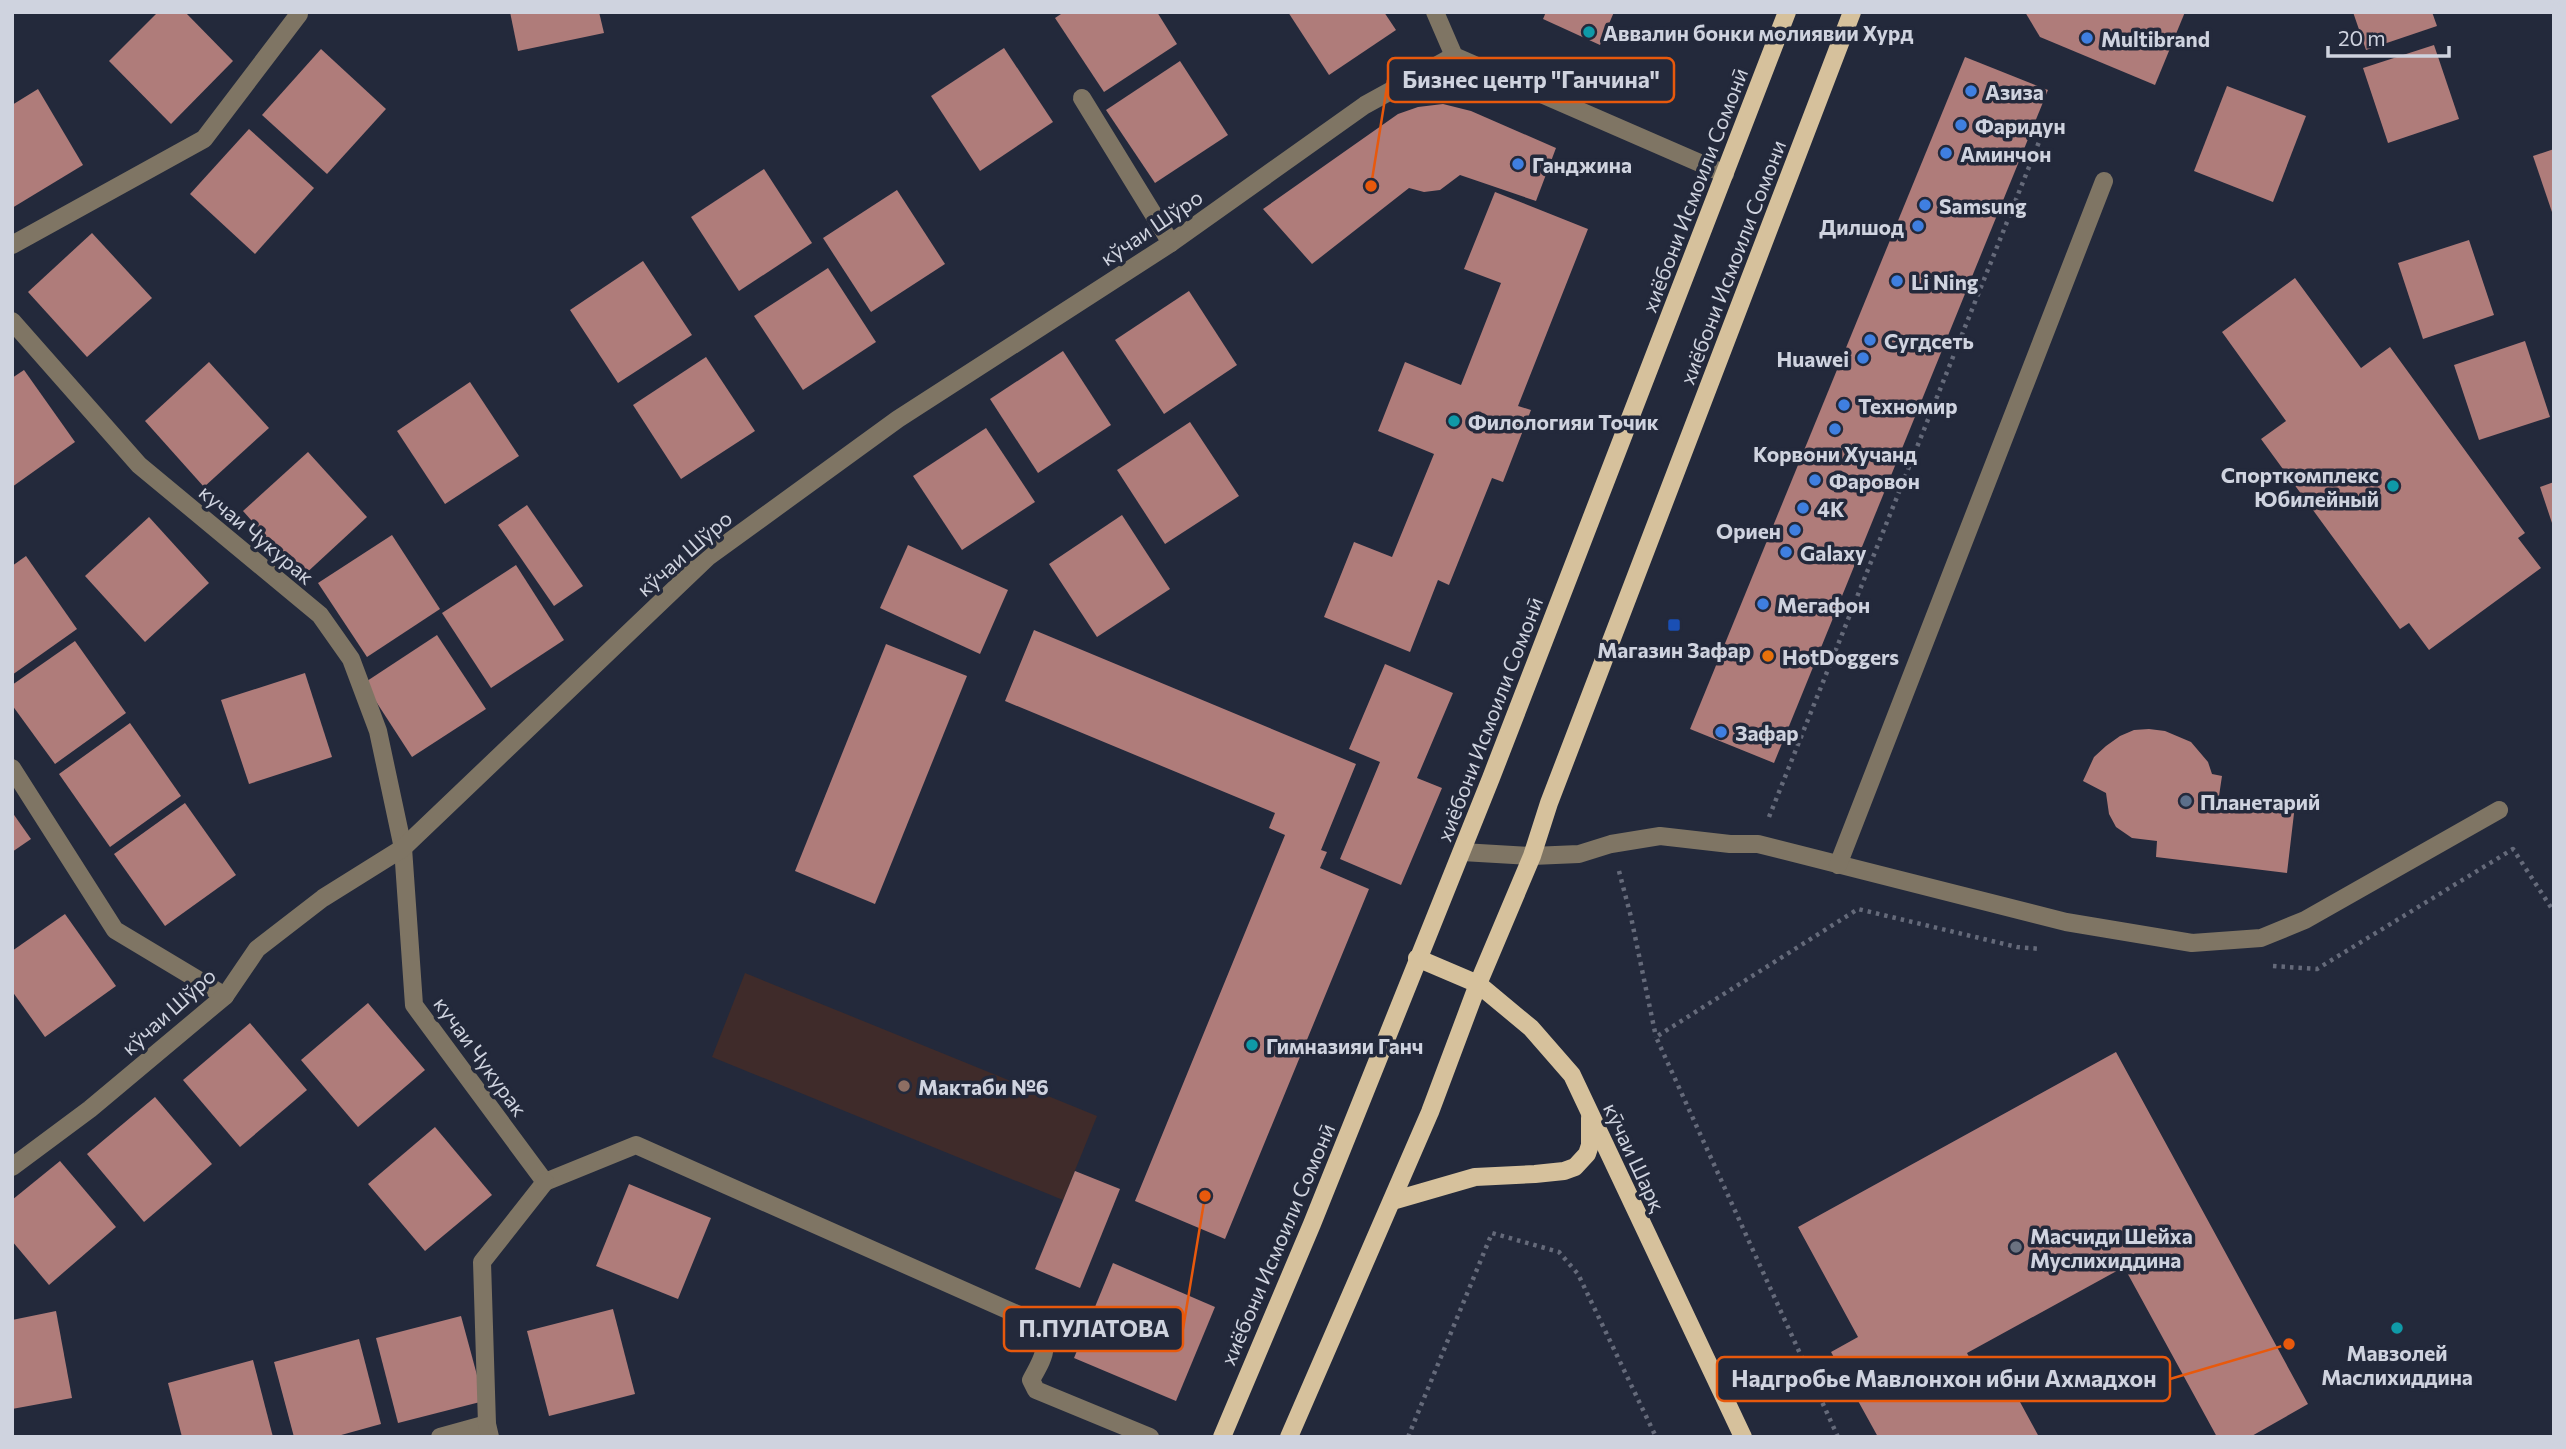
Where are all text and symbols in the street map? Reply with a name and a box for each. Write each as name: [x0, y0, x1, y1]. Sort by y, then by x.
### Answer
scale bar: [2328, 14, 2449, 58]
place label: Аввалин бонки молиявии Хурд: [1603, 20, 1913, 45]
marker: Аввалин бонки молиявии Хурд: [1581, 24, 1597, 40]
text: 20 m: [2338, 25, 2386, 50]
place label: Multibrand: [2101, 26, 2210, 51]
marker: Multibrand: [2079, 30, 2095, 46]
callout: Бизнес центр "Ганчина": [1388, 58, 1674, 102]
street label: хиёбони Исмоили Сомонӣ: [1636, 64, 1752, 316]
text: Бизнес центр "Ганчина": [1402, 65, 1660, 93]
place label: Азиза: [1985, 79, 2044, 104]
marker: Азиза: [1963, 83, 1979, 99]
place label: Фаридун: [1975, 113, 2066, 138]
marker: Фаридун: [1953, 117, 1969, 133]
street label: хиёбони Исмоили Сомони: [1674, 136, 1790, 388]
place label: Аминчон: [1960, 141, 2051, 166]
marker: Аминчон: [1938, 145, 1954, 161]
place label: Ганджина: [1532, 152, 1632, 177]
marker: Ганджина: [1510, 156, 1526, 172]
street label: кўчаи Шўро: [1095, 184, 1207, 270]
place label: Samsung: [1939, 193, 2027, 218]
marker: Samsung: [1917, 197, 1933, 213]
place label: Дилшод: [1819, 214, 1904, 239]
marker: Дилшод: [1910, 218, 1926, 234]
place label: Li Ning: [1911, 269, 1979, 294]
marker: Li Ning: [1889, 273, 1905, 289]
place label: Сугдсеть: [1884, 328, 1974, 353]
marker: Сугдсеть: [1862, 332, 1878, 348]
place label: Huawei: [1777, 346, 1849, 371]
marker: Huawei: [1855, 350, 1871, 366]
place label: Техномир: [1858, 393, 1958, 418]
marker: Техномир: [1836, 397, 1852, 413]
place label: Филологияи Точик: [1468, 409, 1659, 434]
marker: Филологияи Точик: [1446, 413, 1462, 429]
marker: Корвони Хучанд: [1827, 421, 1843, 437]
place label: Корвони Хучанд: [1753, 441, 1917, 466]
place label: Спорткомплекс Юбилейный: [2221, 462, 2379, 511]
place label: Фаровон: [1829, 468, 1920, 493]
marker: Фаровон: [1807, 472, 1823, 488]
marker: Спорткомплекс Юбилейный: [2385, 478, 2401, 494]
street label: кучаи Чукурак: [195, 479, 319, 589]
place label: 4К: [1817, 496, 1845, 521]
marker: 4К: [1795, 500, 1811, 516]
street label: кўчаи Шўро: [631, 505, 737, 601]
place label: Ориен: [1716, 518, 1781, 543]
marker: Ориен: [1787, 522, 1803, 538]
place label: Galaxy: [1800, 540, 1867, 565]
marker: Galaxy: [1778, 544, 1794, 560]
place label: Мегафон: [1777, 592, 1870, 617]
street label: хиёбони Исмоили Сомонӣ: [1431, 593, 1547, 845]
marker: Мегафон: [1755, 596, 1771, 612]
marker: Магазин Зафар: [1666, 617, 1682, 633]
place label: Магазин Зафар: [1597, 637, 1751, 662]
place label: HotDoggers: [1782, 644, 1899, 669]
marker: HotDoggers: [1760, 648, 1776, 664]
place label: Зафар: [1735, 720, 1799, 745]
marker: Зафар: [1713, 724, 1729, 740]
place label: Планетарий: [2200, 789, 2320, 814]
marker: Планетарий: [2178, 793, 2194, 809]
street label: кўчаи Шўро: [116, 962, 220, 1060]
street label: кучаи Чукурак: [429, 991, 533, 1121]
place label: Гимназияи Ганч: [1266, 1033, 1423, 1058]
marker: Гимназияи Ганч: [1244, 1037, 1260, 1053]
place label: Мактаби №6: [918, 1074, 1049, 1099]
marker: Мактаби №6: [896, 1078, 912, 1094]
street label: кӯчаи Шарқ: [1599, 1099, 1671, 1216]
street label: хиёбони Исмоили Сомонӣ: [1215, 1120, 1339, 1368]
place label: Масчиди Шейха Муслихиддина: [2030, 1223, 2193, 1272]
marker: Масчиди Шейха Муслихиддина: [2008, 1239, 2024, 1255]
callout: П.ПУЛАТОВА: [1004, 1307, 1183, 1351]
text: П.ПУЛАТОВА: [1018, 1314, 1170, 1342]
marker: Мавзолей Маслихиддина: [2389, 1320, 2405, 1336]
place label: Мавзолей Маслихиддина: [2321, 1340, 2473, 1389]
callout: Надгробье Мавлонхон ибни Ахмадхон: [1717, 1357, 2170, 1401]
text: Надгробье Мавлонхон ибни Ахмадхон: [1731, 1364, 2157, 1392]

